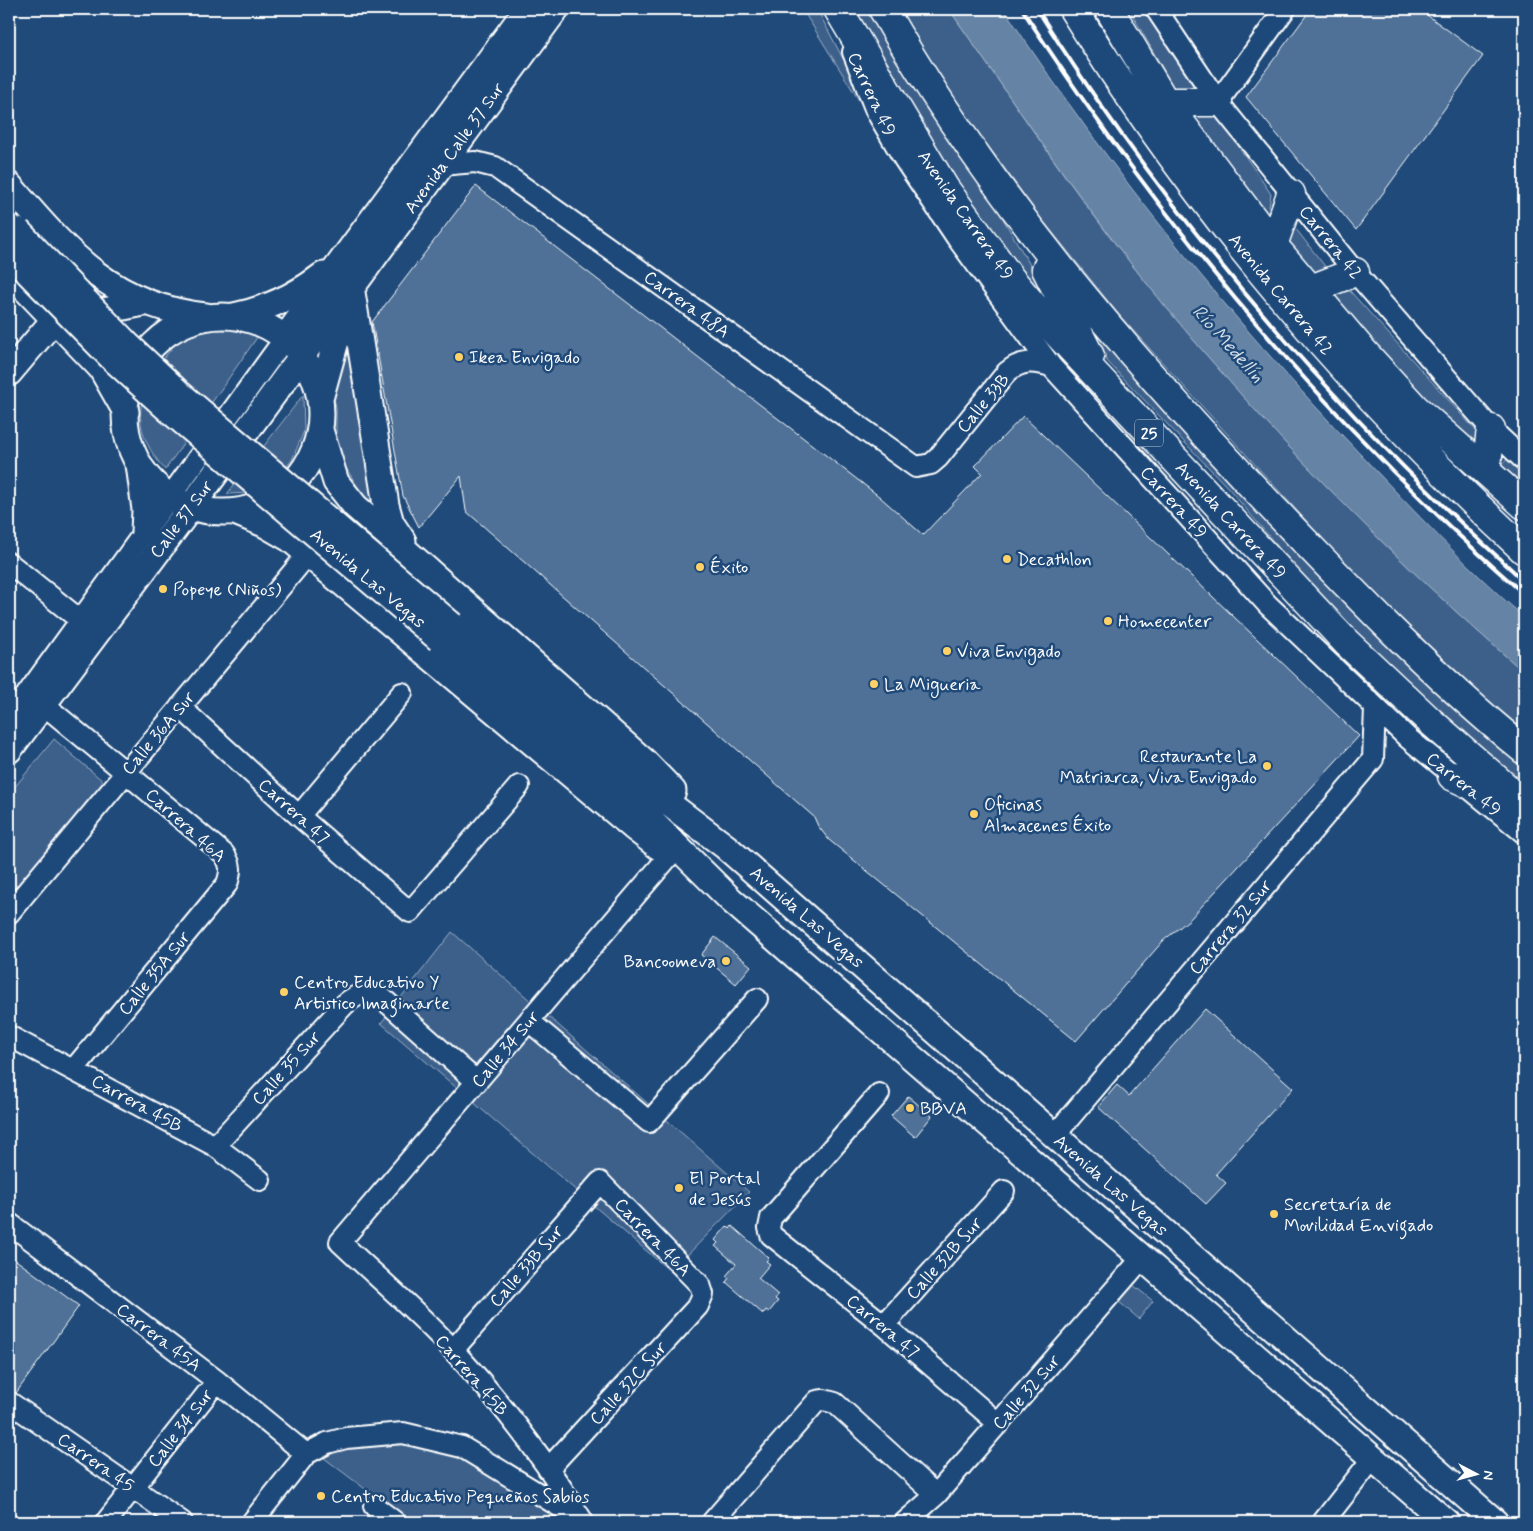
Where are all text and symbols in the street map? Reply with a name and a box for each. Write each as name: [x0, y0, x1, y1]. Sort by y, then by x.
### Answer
street label: Carrera 49: [841, 49, 901, 140]
street label: Avenida Calle 37 Sur: [399, 78, 511, 219]
street label: Avenida Carrera 49: [911, 146, 1019, 285]
street label: Carrera 42: [1293, 201, 1367, 285]
street label: Avenida Carrera 42: [1222, 229, 1338, 360]
street label: Carrera 48A: [639, 265, 734, 344]
water label: Río Medellín: [1186, 300, 1269, 388]
place label: Ikea Envigado: [469, 346, 580, 371]
marker: Ikea Envigado: [453, 351, 465, 363]
street label: Calle 33B: [952, 369, 1016, 438]
road number: 25: [1135, 419, 1163, 446]
street label: Avenida Carrera 49: [1169, 457, 1291, 585]
street label: Carrera 49: [1134, 461, 1212, 544]
street label: Calle 37 Sur: [145, 475, 219, 563]
street label: Avenida Las Vegas: [304, 523, 430, 634]
place label: Decathlon: [1017, 548, 1092, 572]
marker: Decathlon: [1001, 553, 1013, 565]
place label: Éxito: [710, 556, 748, 580]
marker: Éxito: [694, 561, 706, 573]
place label: Popeye (Niños): [173, 578, 282, 602]
marker: Popeye (Niños): [157, 583, 169, 595]
place label: Homecenter: [1118, 610, 1212, 634]
marker: Homecenter: [1102, 615, 1114, 627]
place label: Viva Envigado: [957, 640, 1061, 665]
marker: Viva Envigado: [941, 645, 953, 657]
place label: La Migueria: [884, 673, 980, 698]
marker: La Migueria: [868, 678, 880, 690]
street label: Calle 36A Sur: [117, 686, 201, 781]
place label: Restaurante La Matriarca, Viva Envigado: [1060, 745, 1257, 791]
street label: Carrera 49: [1421, 747, 1506, 822]
marker: Restaurante La Matriarca, Viva Envigado: [1261, 760, 1273, 772]
street label: Carrera 47: [252, 773, 334, 850]
street label: Carrera 46A: [140, 783, 231, 868]
place label: Oficinas Almacenes Éxito: [984, 793, 1111, 838]
marker: Oficinas Almacenes Éxito: [968, 808, 980, 820]
street label: Avenida Las Vegas: [744, 861, 869, 974]
street label: Carrera 32 Sur: [1184, 875, 1278, 980]
street label: Calle 35A Sur: [113, 926, 197, 1021]
place label: Bancoomeva: [624, 950, 716, 974]
marker: Bancoomeva: [720, 955, 732, 967]
place label: Centro Educativo Y Artistico Imaginarte: [294, 971, 450, 1018]
marker: Centro Educativo Y Artistico Imaginarte: [278, 986, 290, 998]
street label: Calle 34 Sur: [466, 1006, 545, 1093]
street label: Calle 35 Sur: [247, 1026, 327, 1111]
street label: Carrera 45B: [87, 1069, 186, 1139]
place label: BBVA: [920, 1097, 967, 1121]
marker: BBVA: [904, 1102, 916, 1114]
street label: Avenida Las Vegas: [1048, 1129, 1173, 1242]
place label: El Portal de Jesús: [689, 1167, 760, 1212]
marker: El Portal de Jesús: [673, 1182, 685, 1194]
street label: Carrera 46A: [609, 1193, 696, 1282]
place label: Secretaría de Movilidad Envigado: [1284, 1193, 1433, 1240]
marker: Secretaría de Movilidad Envigado: [1268, 1208, 1280, 1220]
street label: Calle 32B Sur: [901, 1212, 989, 1305]
street label: Calle 33B Sur: [484, 1220, 570, 1313]
street label: Carrera 47: [841, 1289, 924, 1364]
street label: Carrera 45A: [111, 1298, 206, 1378]
street label: Carrera 45B: [429, 1330, 513, 1421]
street label: Calle 32C Sur: [585, 1336, 673, 1431]
street label: Calle 32 Sur: [987, 1350, 1066, 1435]
street label: Calle 34 Sur: [143, 1384, 219, 1473]
street label: Carrera 45: [52, 1428, 139, 1498]
north arrow: [1450, 1448, 1500, 1498]
text: N: [1478, 1470, 1497, 1481]
place label: Centro Educativo Pequeños Sabios: [331, 1485, 589, 1509]
marker: Centro Educativo Pequeños Sabios: [315, 1490, 327, 1502]

